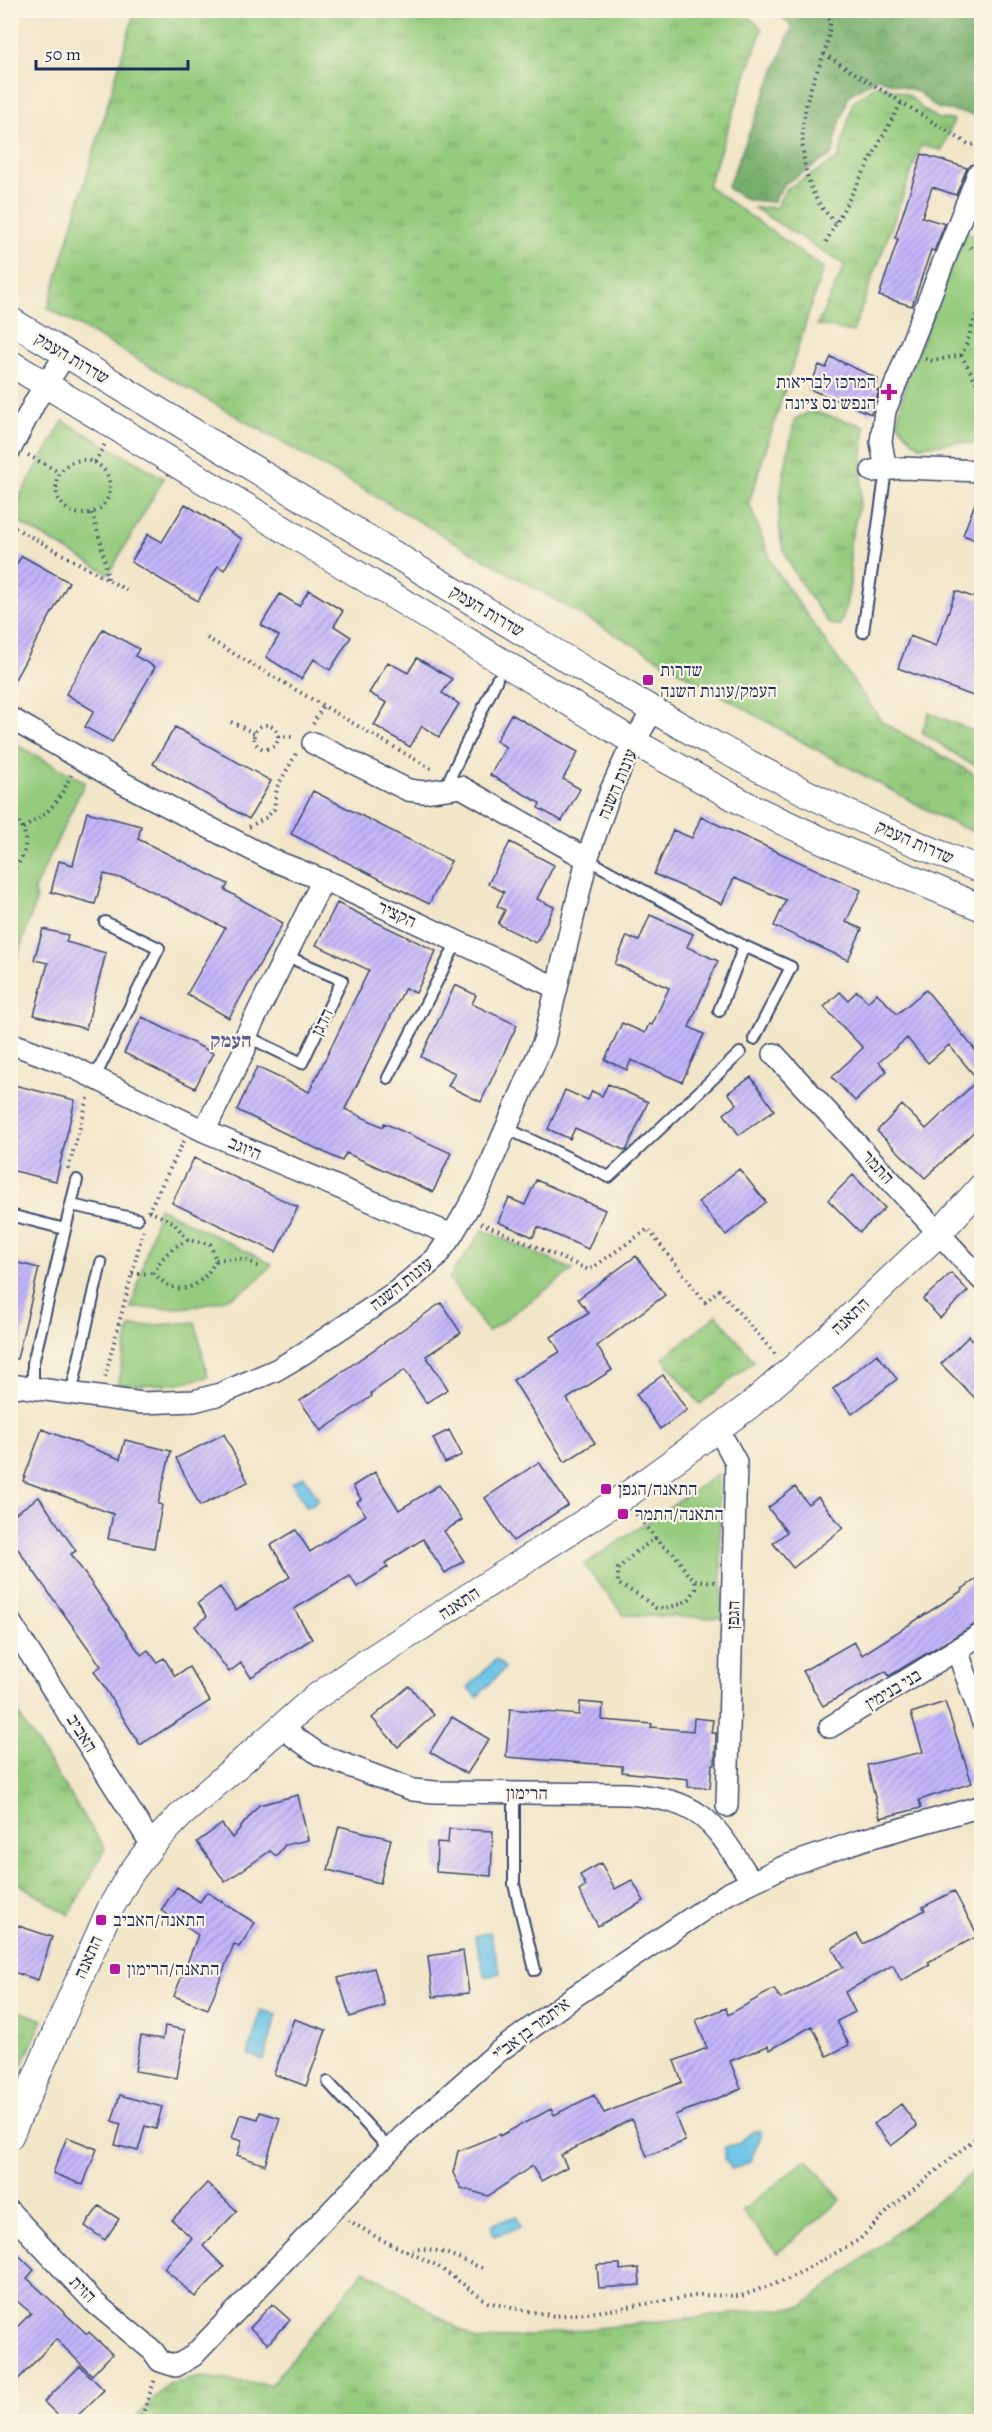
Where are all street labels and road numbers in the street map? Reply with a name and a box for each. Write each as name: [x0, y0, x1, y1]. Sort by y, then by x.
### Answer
street label: שדרות העמק: [30, 326, 114, 390]
street label: שדרות העמק: [445, 579, 529, 643]
street label: עונות השנה: [591, 745, 643, 823]
street label: שדרות העמק: [872, 814, 958, 870]
street label: הקציר: [374, 895, 420, 933]
street label: הדגן: [305, 1004, 339, 1040]
street label: היוגב: [225, 1130, 265, 1166]
street label: התמר: [856, 1145, 900, 1189]
street label: עונות השנה: [364, 1252, 438, 1316]
street label: התאנה: [825, 1292, 875, 1340]
street label: התאנה: [434, 1581, 484, 1625]
street label: הגפן: [721, 1600, 745, 1630]
street label: בני בנימין: [860, 1663, 926, 1715]
street label: האביב: [61, 1709, 103, 1757]
street label: הרימון: [506, 1781, 548, 1805]
street label: התאנה: [68, 1932, 108, 1982]
street label: איתמר בן אב"י: [487, 1992, 575, 2066]
street label: הזית: [64, 2270, 102, 2308]

